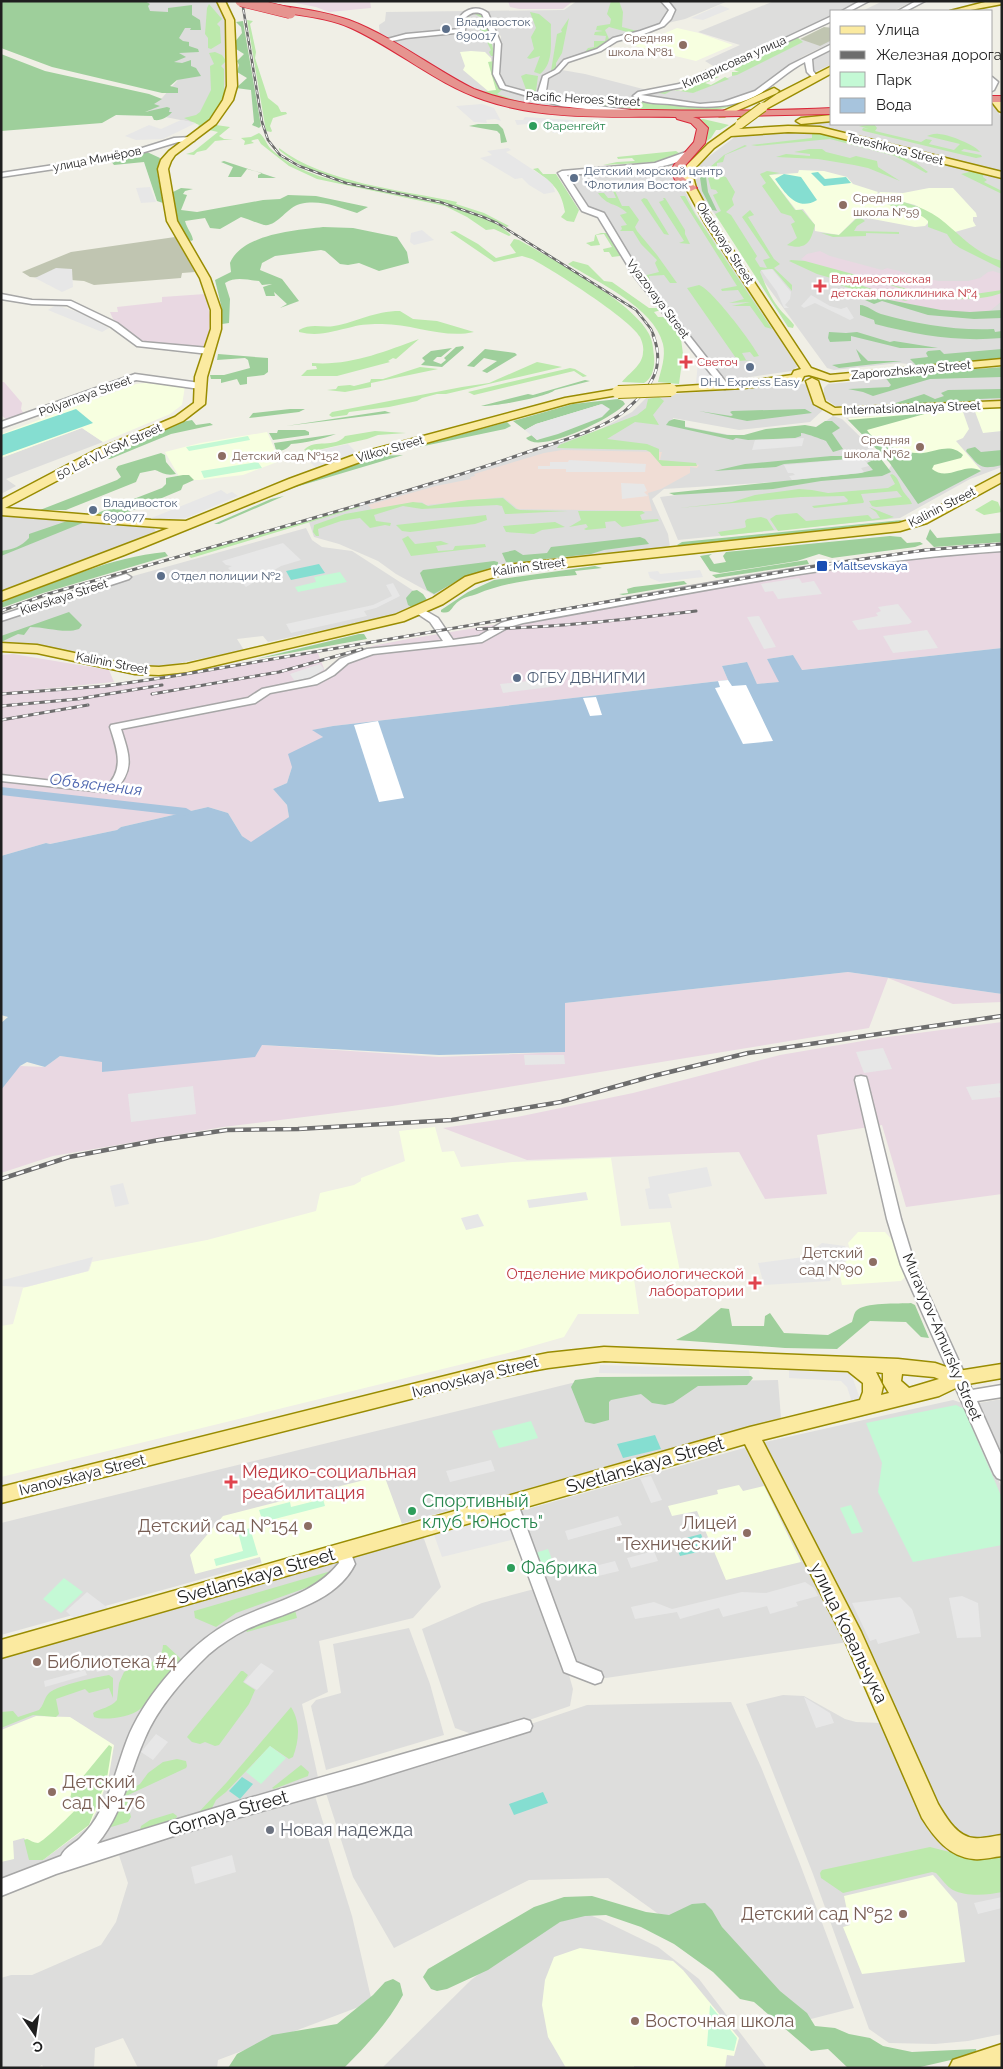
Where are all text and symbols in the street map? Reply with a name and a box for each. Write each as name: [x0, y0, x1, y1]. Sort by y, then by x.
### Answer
legend: [830, 10, 993, 125]
place label: Владивосток 690017: [456, 15, 531, 43]
text: Улица: [876, 21, 920, 39]
marker: Владивосток 690017: [440, 23, 452, 35]
place label: Средняя школа №81: [608, 31, 673, 59]
street label: Кипарисовая улица: [680, 33, 788, 91]
marker: Средняя школа №81: [677, 39, 689, 51]
text: Железная дорога: [876, 46, 1002, 64]
text: Парк: [876, 71, 912, 89]
street label: Pacific Heroes Street: [525, 89, 641, 109]
text: Вода: [876, 96, 912, 114]
place label: Фаренгейт: [543, 119, 606, 133]
marker: Фаренгейт: [527, 120, 539, 132]
street label: Tereshkova Street: [845, 130, 945, 168]
street label: улица Минёров: [52, 144, 142, 174]
place label: Детский морской центр "Флотилия Восток": [584, 164, 723, 192]
marker: Детский морской центр "Флотилия Восток": [568, 172, 580, 184]
place label: Средняя школа №59: [853, 191, 919, 219]
marker: Средняя школа №59: [837, 199, 849, 211]
street label: Okatovaya Street: [693, 200, 757, 286]
street label: Vyazovaya Street: [624, 257, 692, 341]
place label: Владивостокская детская поликлиника №4: [831, 272, 978, 300]
marker: Владивостокская детская поликлиника №4: [813, 279, 827, 293]
marker: Светоч: [679, 355, 693, 369]
place label: Светоч: [697, 355, 738, 369]
street label: Zaporozhskaya Street: [850, 358, 972, 382]
marker: DHL Express Easy: [744, 361, 756, 373]
street label: Polyarnaya Street: [37, 373, 133, 419]
place label: DHL Express Easy: [700, 375, 800, 389]
street label: Internatsionalnaya Street: [843, 399, 981, 417]
street label: 50 Let VLKSM Street: [54, 420, 164, 482]
street label: Vilkov Street: [355, 433, 425, 465]
place label: Средняя школа №62: [844, 433, 910, 461]
marker: Средняя школа №62: [914, 441, 926, 453]
place label: Детский сад №152: [232, 449, 339, 463]
marker: Детский сад №152: [216, 450, 228, 462]
street label: Kalinin Street: [906, 484, 978, 530]
place label: Владивосток 690077: [103, 496, 178, 524]
marker: Владивосток 690077: [87, 504, 99, 516]
street label: Kalinin Street: [492, 555, 566, 579]
marker: Maltsevskaya: [815, 559, 829, 573]
place label: Maltsevskaya: [833, 559, 908, 573]
place label: Отдел полиции №2: [171, 569, 281, 583]
marker: Отдел полиции №2: [155, 570, 167, 582]
street label: Kievskaya Street: [18, 576, 110, 618]
street label: Kalinin Street: [75, 649, 149, 677]
place label: ФГБУ ДВНИГМИ: [527, 669, 646, 687]
marker: ФГБУ ДВНИГМИ: [511, 672, 523, 684]
water label: Объяснения: [49, 769, 144, 800]
place label: Детский сад №90: [799, 1244, 863, 1279]
street label: Muravyov-Amursky Street: [899, 1251, 985, 1423]
marker: Детский сад №90: [867, 1256, 879, 1268]
place label: Отделение микробиологической лаборатории: [506, 1265, 744, 1300]
marker: Отделение микробиологической лаборатории: [748, 1276, 762, 1290]
street label: Ivanovskaya Street: [410, 1353, 540, 1401]
street label: Svetlanskaya Street: [564, 1432, 726, 1497]
street label: Ivanovskaya Street: [17, 1451, 147, 1499]
place label: Медико-социальная реабилитация: [242, 1461, 417, 1503]
marker: Медико-социальная реабилитация: [224, 1475, 238, 1489]
place label: Спортивный клуб "Юность": [422, 1490, 543, 1532]
marker: Спортивный клуб "Юность": [406, 1505, 418, 1517]
place label: Лицей "Технический": [616, 1512, 737, 1554]
place label: Детский сад №154: [138, 1515, 298, 1536]
marker: Детский сад №154: [302, 1520, 314, 1532]
marker: Лицей "Технический": [741, 1527, 753, 1539]
street label: Svetlanskaya Street: [175, 1543, 337, 1608]
place label: Фабрика: [521, 1557, 597, 1578]
street label: улица Ковальчука: [806, 1559, 893, 1706]
marker: Фабрика: [505, 1562, 517, 1574]
place label: Библиотека #4: [47, 1651, 177, 1672]
marker: Библиотека #4: [31, 1656, 43, 1668]
place label: Детский сад №176: [62, 1771, 145, 1813]
street label: Gornaya Street: [165, 1785, 290, 1840]
marker: Детский сад №176: [46, 1786, 58, 1798]
place label: Новая надежда: [280, 1819, 413, 1840]
marker: Новая надежда: [264, 1824, 276, 1836]
place label: Детский сад №52: [741, 1903, 893, 1924]
marker: Детский сад №52: [897, 1908, 909, 1920]
north arrow: [10, 2009, 60, 2059]
place label: Восточная школа: [645, 2010, 794, 2031]
marker: Восточная школа: [629, 2015, 641, 2027]
text: С: [31, 2038, 44, 2056]

